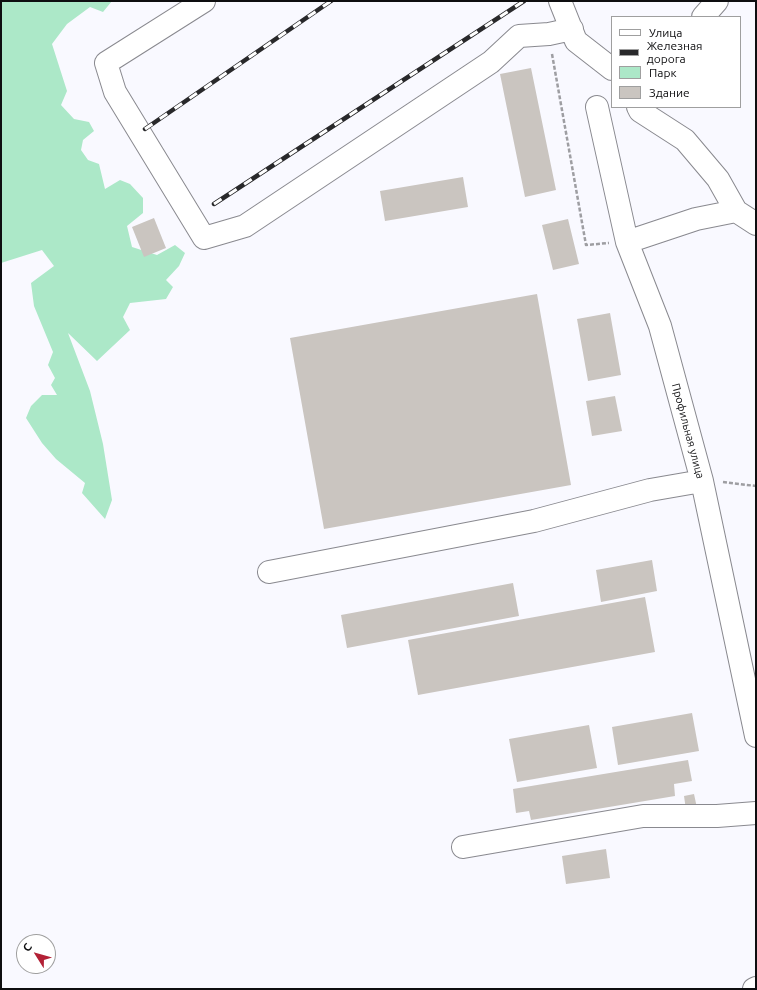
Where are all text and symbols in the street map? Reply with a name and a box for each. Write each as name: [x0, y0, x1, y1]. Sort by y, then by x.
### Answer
legend: [611, 16, 741, 108]
text: Улица: [649, 26, 682, 39]
text: Железная дорога: [647, 39, 703, 65]
text: Парк: [649, 66, 677, 79]
text: Здание: [649, 86, 690, 99]
street label: Профильная улица: [669, 382, 707, 480]
north arrow: [16, 934, 56, 974]
text: С: [20, 941, 34, 954]

